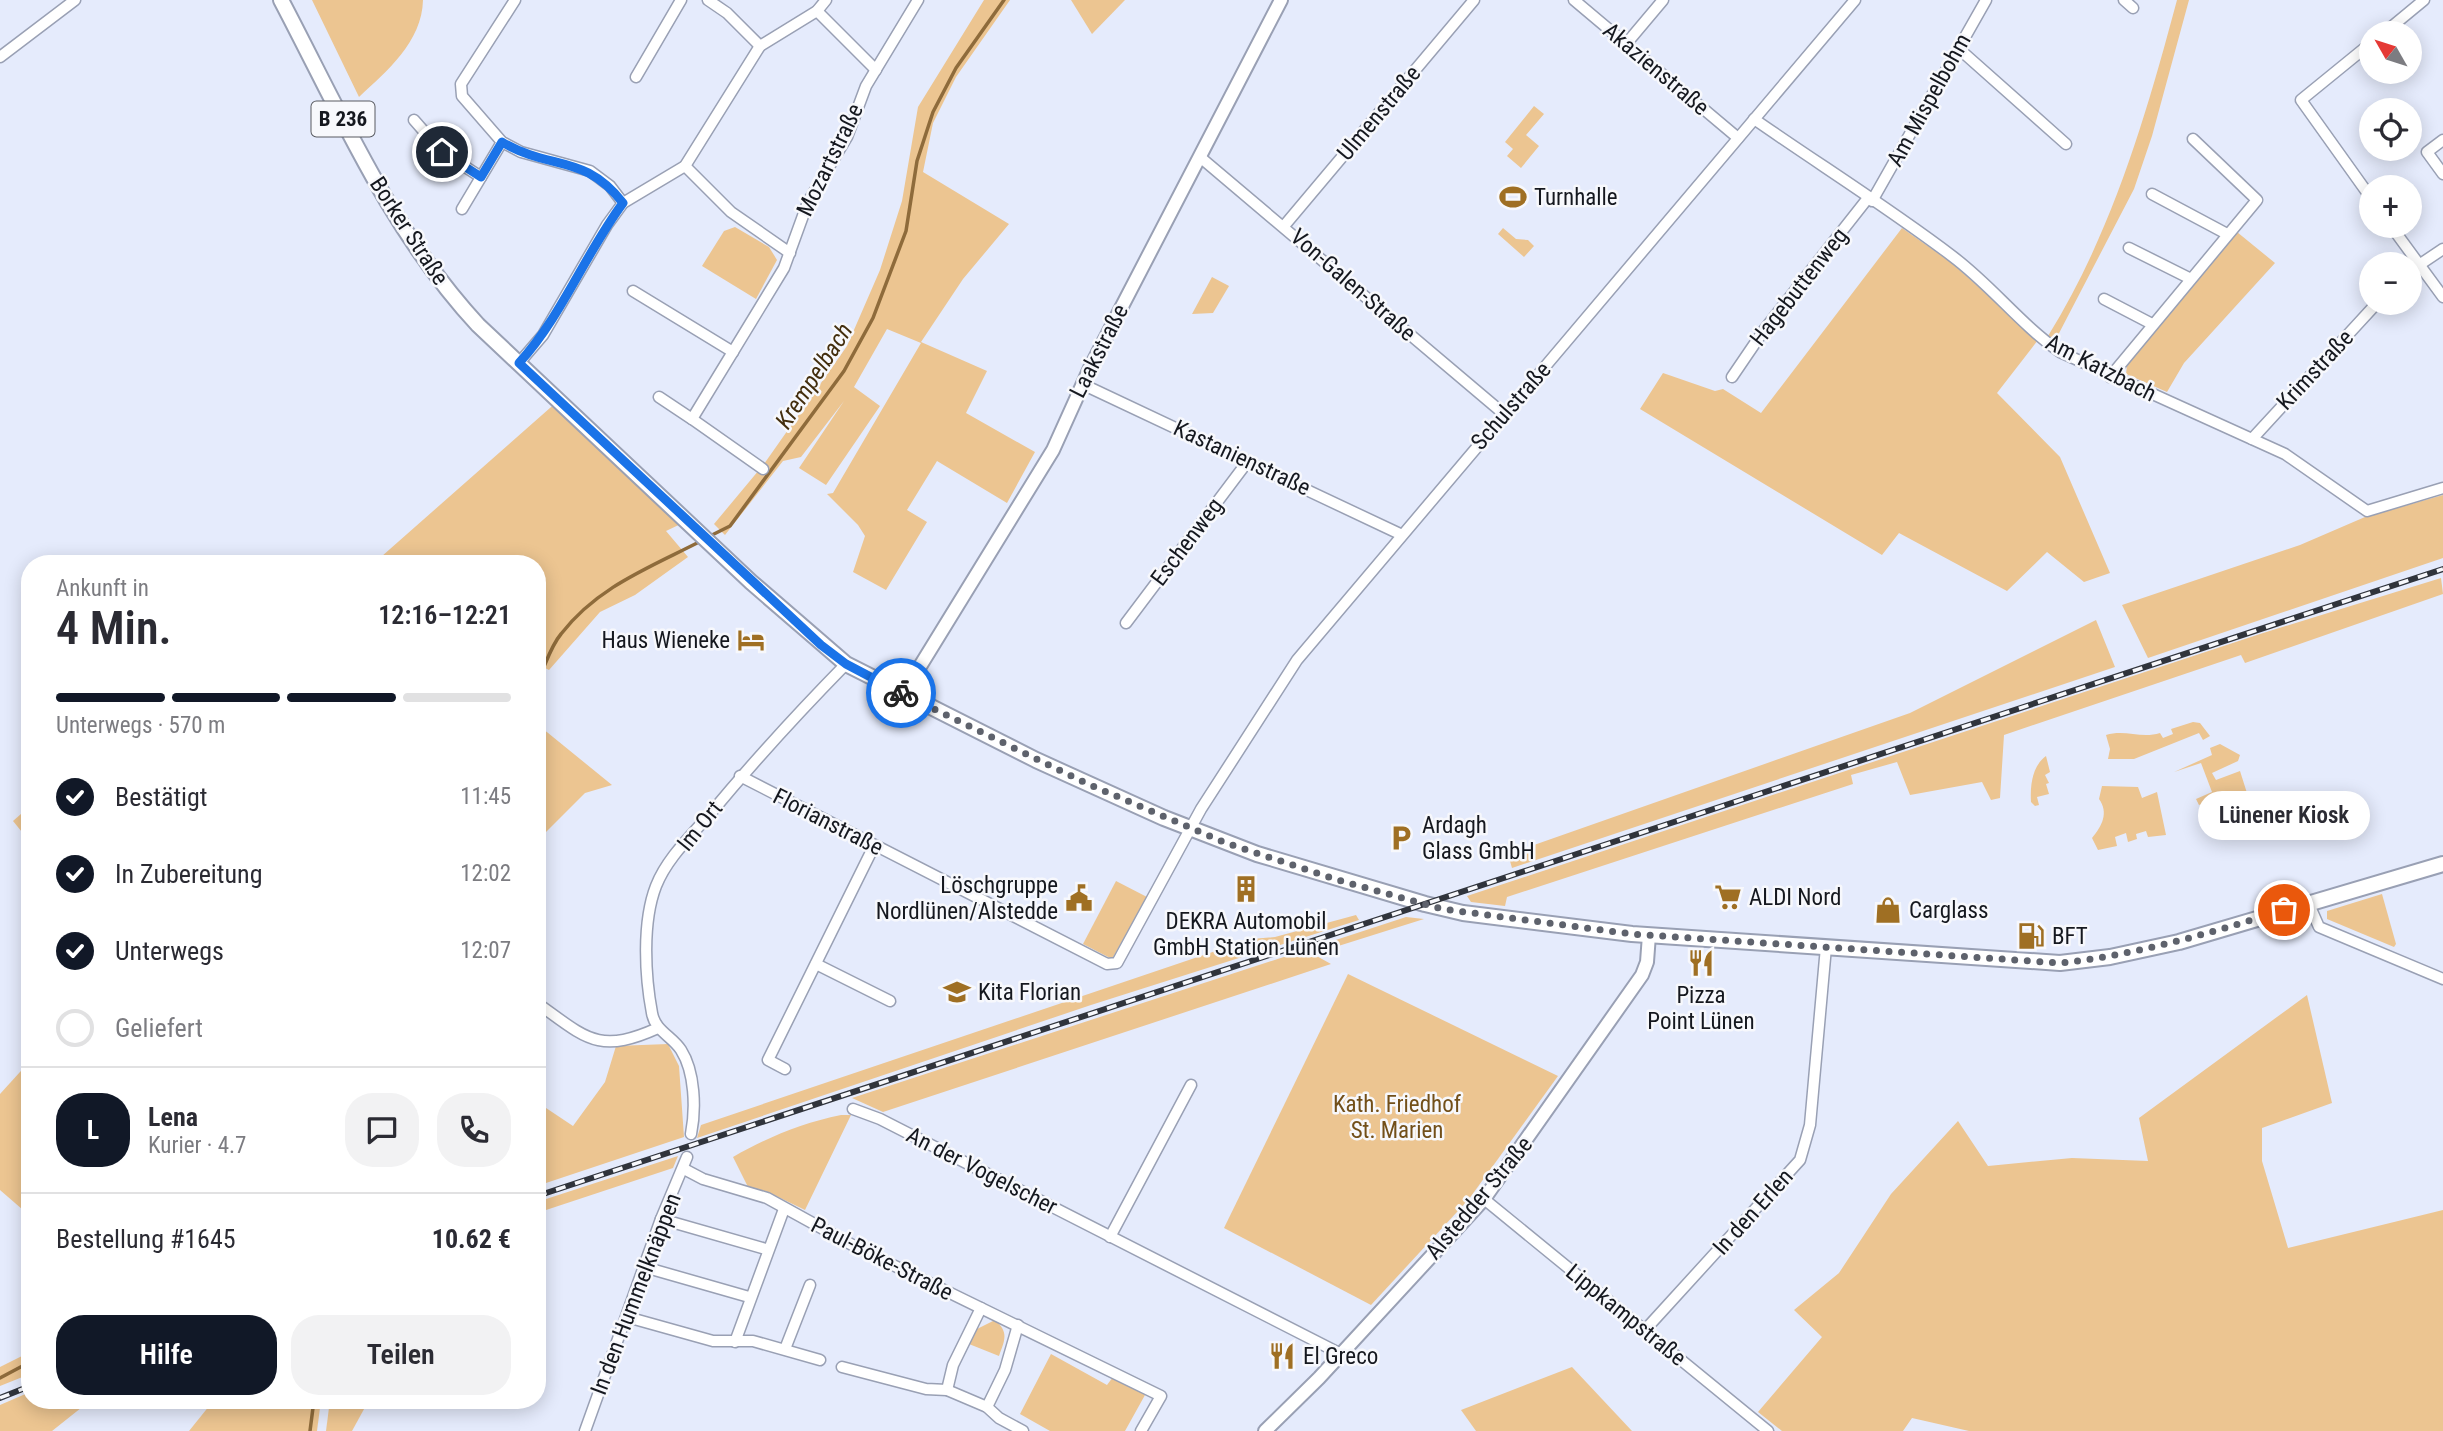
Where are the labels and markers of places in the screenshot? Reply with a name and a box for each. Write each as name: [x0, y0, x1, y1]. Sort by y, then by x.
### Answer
pin: [412, 122, 472, 182]
sports icon: Turnhalle: [1498, 182, 1528, 212]
place label: Turnhalle: [1534, 184, 1618, 211]
hotel icon: Haus Wieneke: [736, 625, 766, 655]
place label: Haus Wieneke: [601, 627, 730, 654]
callout: Lünener Kiosk: [2198, 791, 2370, 840]
place label: Ardagh Glass GmbH: [1422, 812, 1535, 865]
parking icon: Ardagh Glass GmbH: [1386, 823, 1416, 853]
place label: Löschgruppe Nordlünen/Alstedde: [876, 872, 1058, 925]
building icon: DEKRA Automobil GmbH Station Lünen: [1231, 874, 1261, 904]
pin: [2254, 880, 2314, 940]
supermarket icon: ALDI Nord: [1713, 882, 1743, 912]
public building icon: Löschgruppe Nordlünen/Alstedde: [1064, 883, 1094, 913]
place label: ALDI Nord: [1749, 884, 1841, 911]
shop icon: Carglass: [1873, 895, 1903, 925]
place label: Carglass: [1909, 897, 1988, 924]
place label: DEKRA Automobil GmbH Station Lünen: [1153, 908, 1339, 961]
fuel station icon: BFT: [2016, 921, 2046, 951]
place label: BFT: [2052, 923, 2088, 950]
restaurant icon: Pizza Point Lünen: [1686, 948, 1716, 978]
school or university icon: Kita Florian: [942, 977, 972, 1007]
place label: Kita Florian: [978, 979, 1081, 1006]
place label: Pizza Point Lünen: [1647, 982, 1755, 1035]
restaurant icon: El Greco: [1267, 1341, 1297, 1371]
place label: El Greco: [1303, 1343, 1378, 1370]

